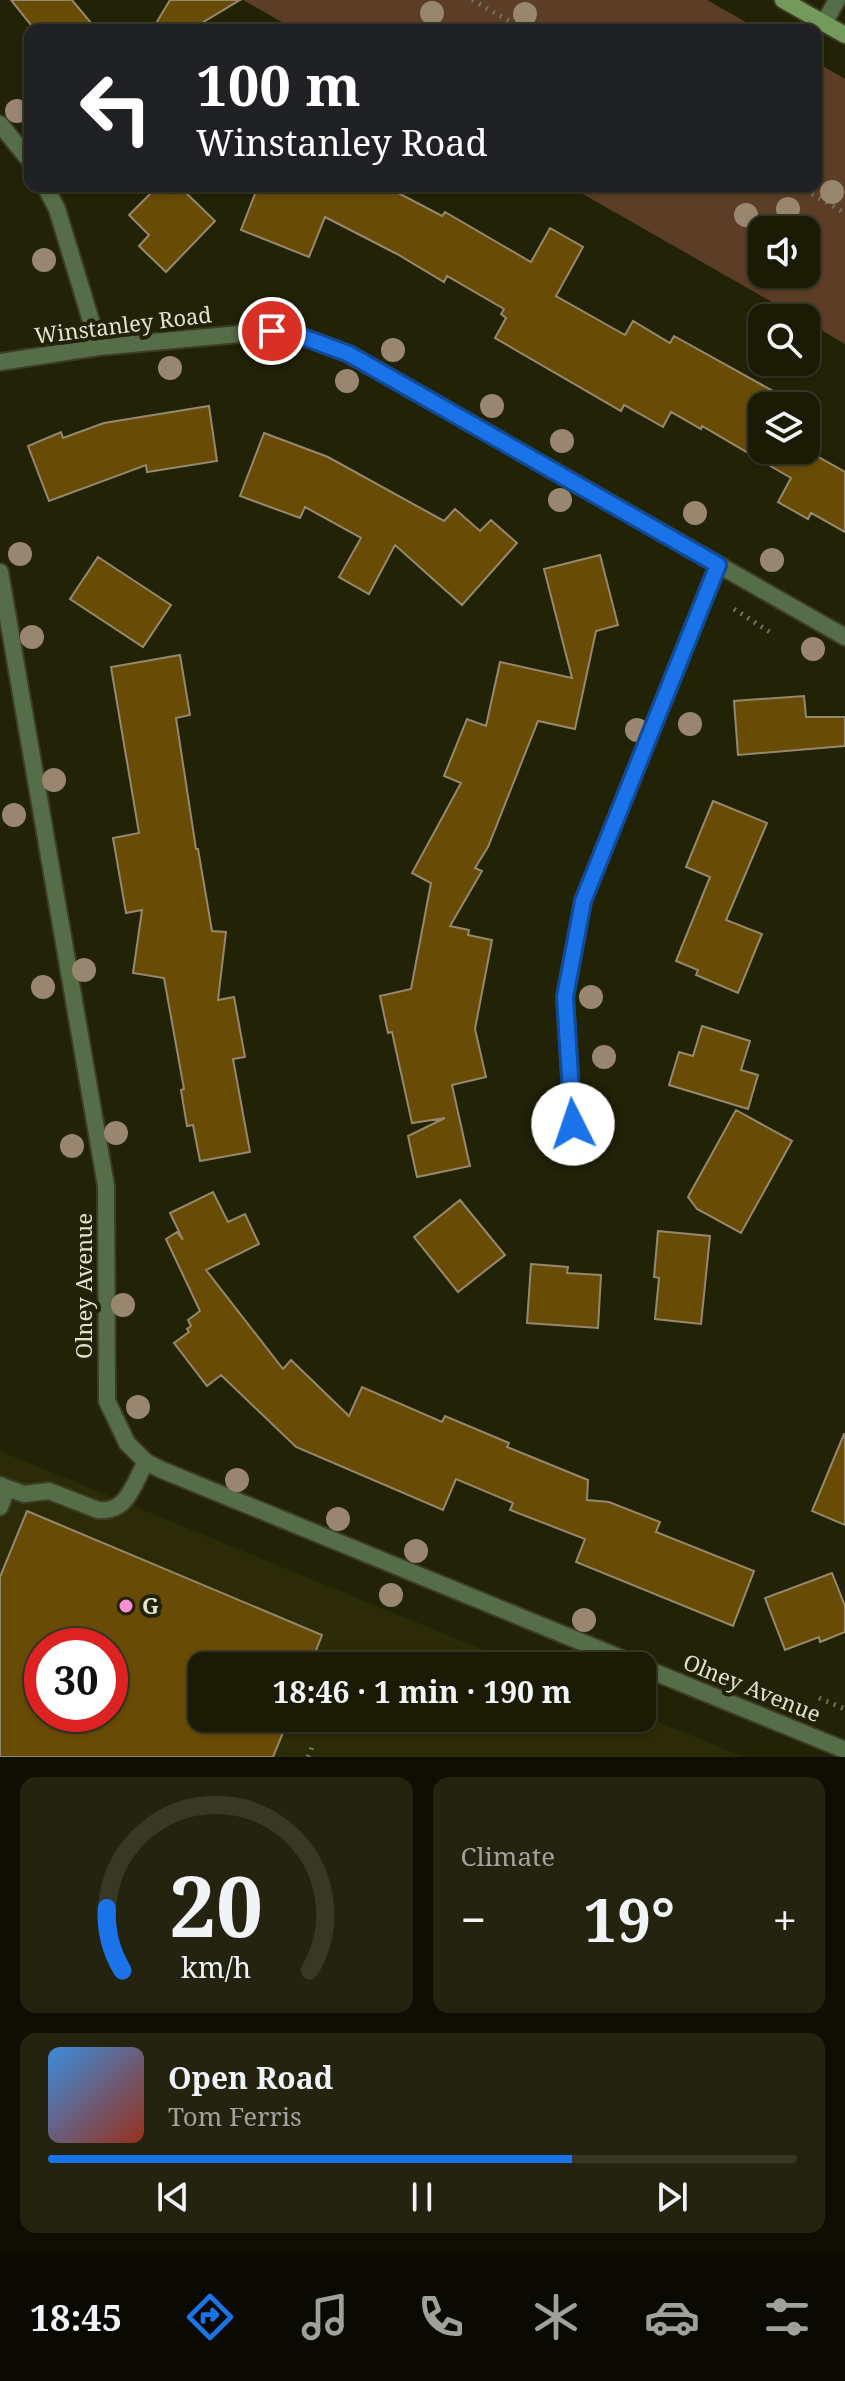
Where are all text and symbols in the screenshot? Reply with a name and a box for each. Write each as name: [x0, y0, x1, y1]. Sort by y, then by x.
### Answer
text: 100 m: [196, 46, 361, 122]
icon: left: [64, 56, 168, 160]
text: Winstanley Road: [196, 118, 488, 167]
map controls: [748, 216, 820, 464]
button: sound: [748, 216, 820, 288]
pin: [238, 297, 306, 365]
street label: Winstanley Road: [33, 298, 214, 350]
button: search: [748, 304, 820, 376]
icon: arrive: [250, 309, 294, 353]
button: layers: [748, 392, 820, 464]
position arrow: [531, 1082, 615, 1166]
street label: Olney Avenue: [68, 1213, 98, 1359]
place label: G: [142, 1590, 159, 1620]
marker: G: [117, 1597, 135, 1615]
speed limit sign: 30: [24, 1628, 128, 1732]
street label: Olney Avenue: [679, 1646, 826, 1728]
text: 18:46 · 1 min · 190 m: [273, 1671, 571, 1712]
text: Climate: [461, 1838, 555, 1874]
text: 20: [169, 1848, 263, 1961]
text: 19°: [583, 1878, 675, 1960]
text: −: [461, 1889, 486, 1949]
text: +: [772, 1889, 797, 1949]
text: km/h: [181, 1947, 251, 1986]
text: Open Road: [168, 2057, 333, 2098]
text: Tom Ferris: [168, 2098, 302, 2134]
icon: previous: [151, 2175, 195, 2219]
icon: pause: [400, 2175, 444, 2219]
icon: next: [650, 2175, 694, 2219]
icon: directions: [182, 2289, 238, 2345]
icon: music: [297, 2289, 353, 2345]
icon: phone: [413, 2289, 469, 2345]
icon: climate: [528, 2289, 584, 2345]
icon: car: [644, 2289, 700, 2345]
icon: filters: [759, 2289, 815, 2345]
text: 18:45: [30, 2293, 122, 2342]

